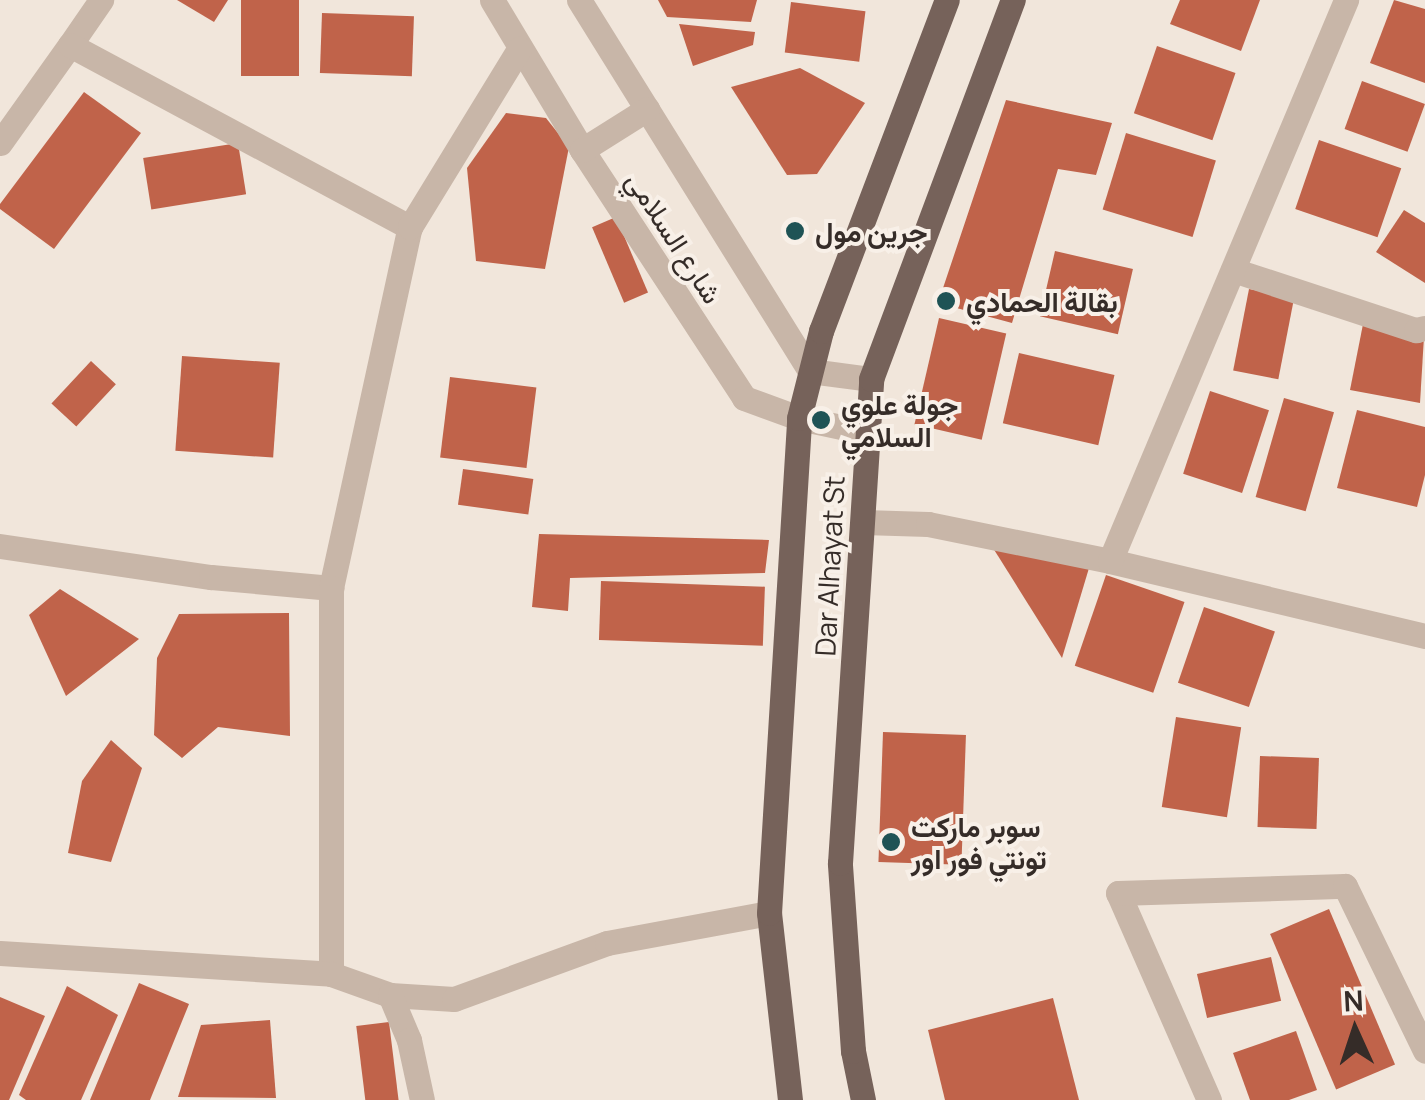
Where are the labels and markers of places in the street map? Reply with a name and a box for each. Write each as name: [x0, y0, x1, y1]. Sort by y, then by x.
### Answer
place label: جرين مول: [815, 214, 928, 248]
marker: جرين مول: [784, 220, 806, 242]
place label: بقالة الحمادي: [966, 284, 1118, 318]
marker: بقالة الحمادي: [935, 290, 957, 312]
place label: جولة علوي السلامي: [841, 387, 958, 453]
marker: جولة علوي السلامي: [810, 409, 832, 431]
place label: سوبر ماركت تونتي فور اور: [911, 809, 1047, 875]
marker: سوبر ماركت تونتي فور اور: [880, 831, 902, 853]

